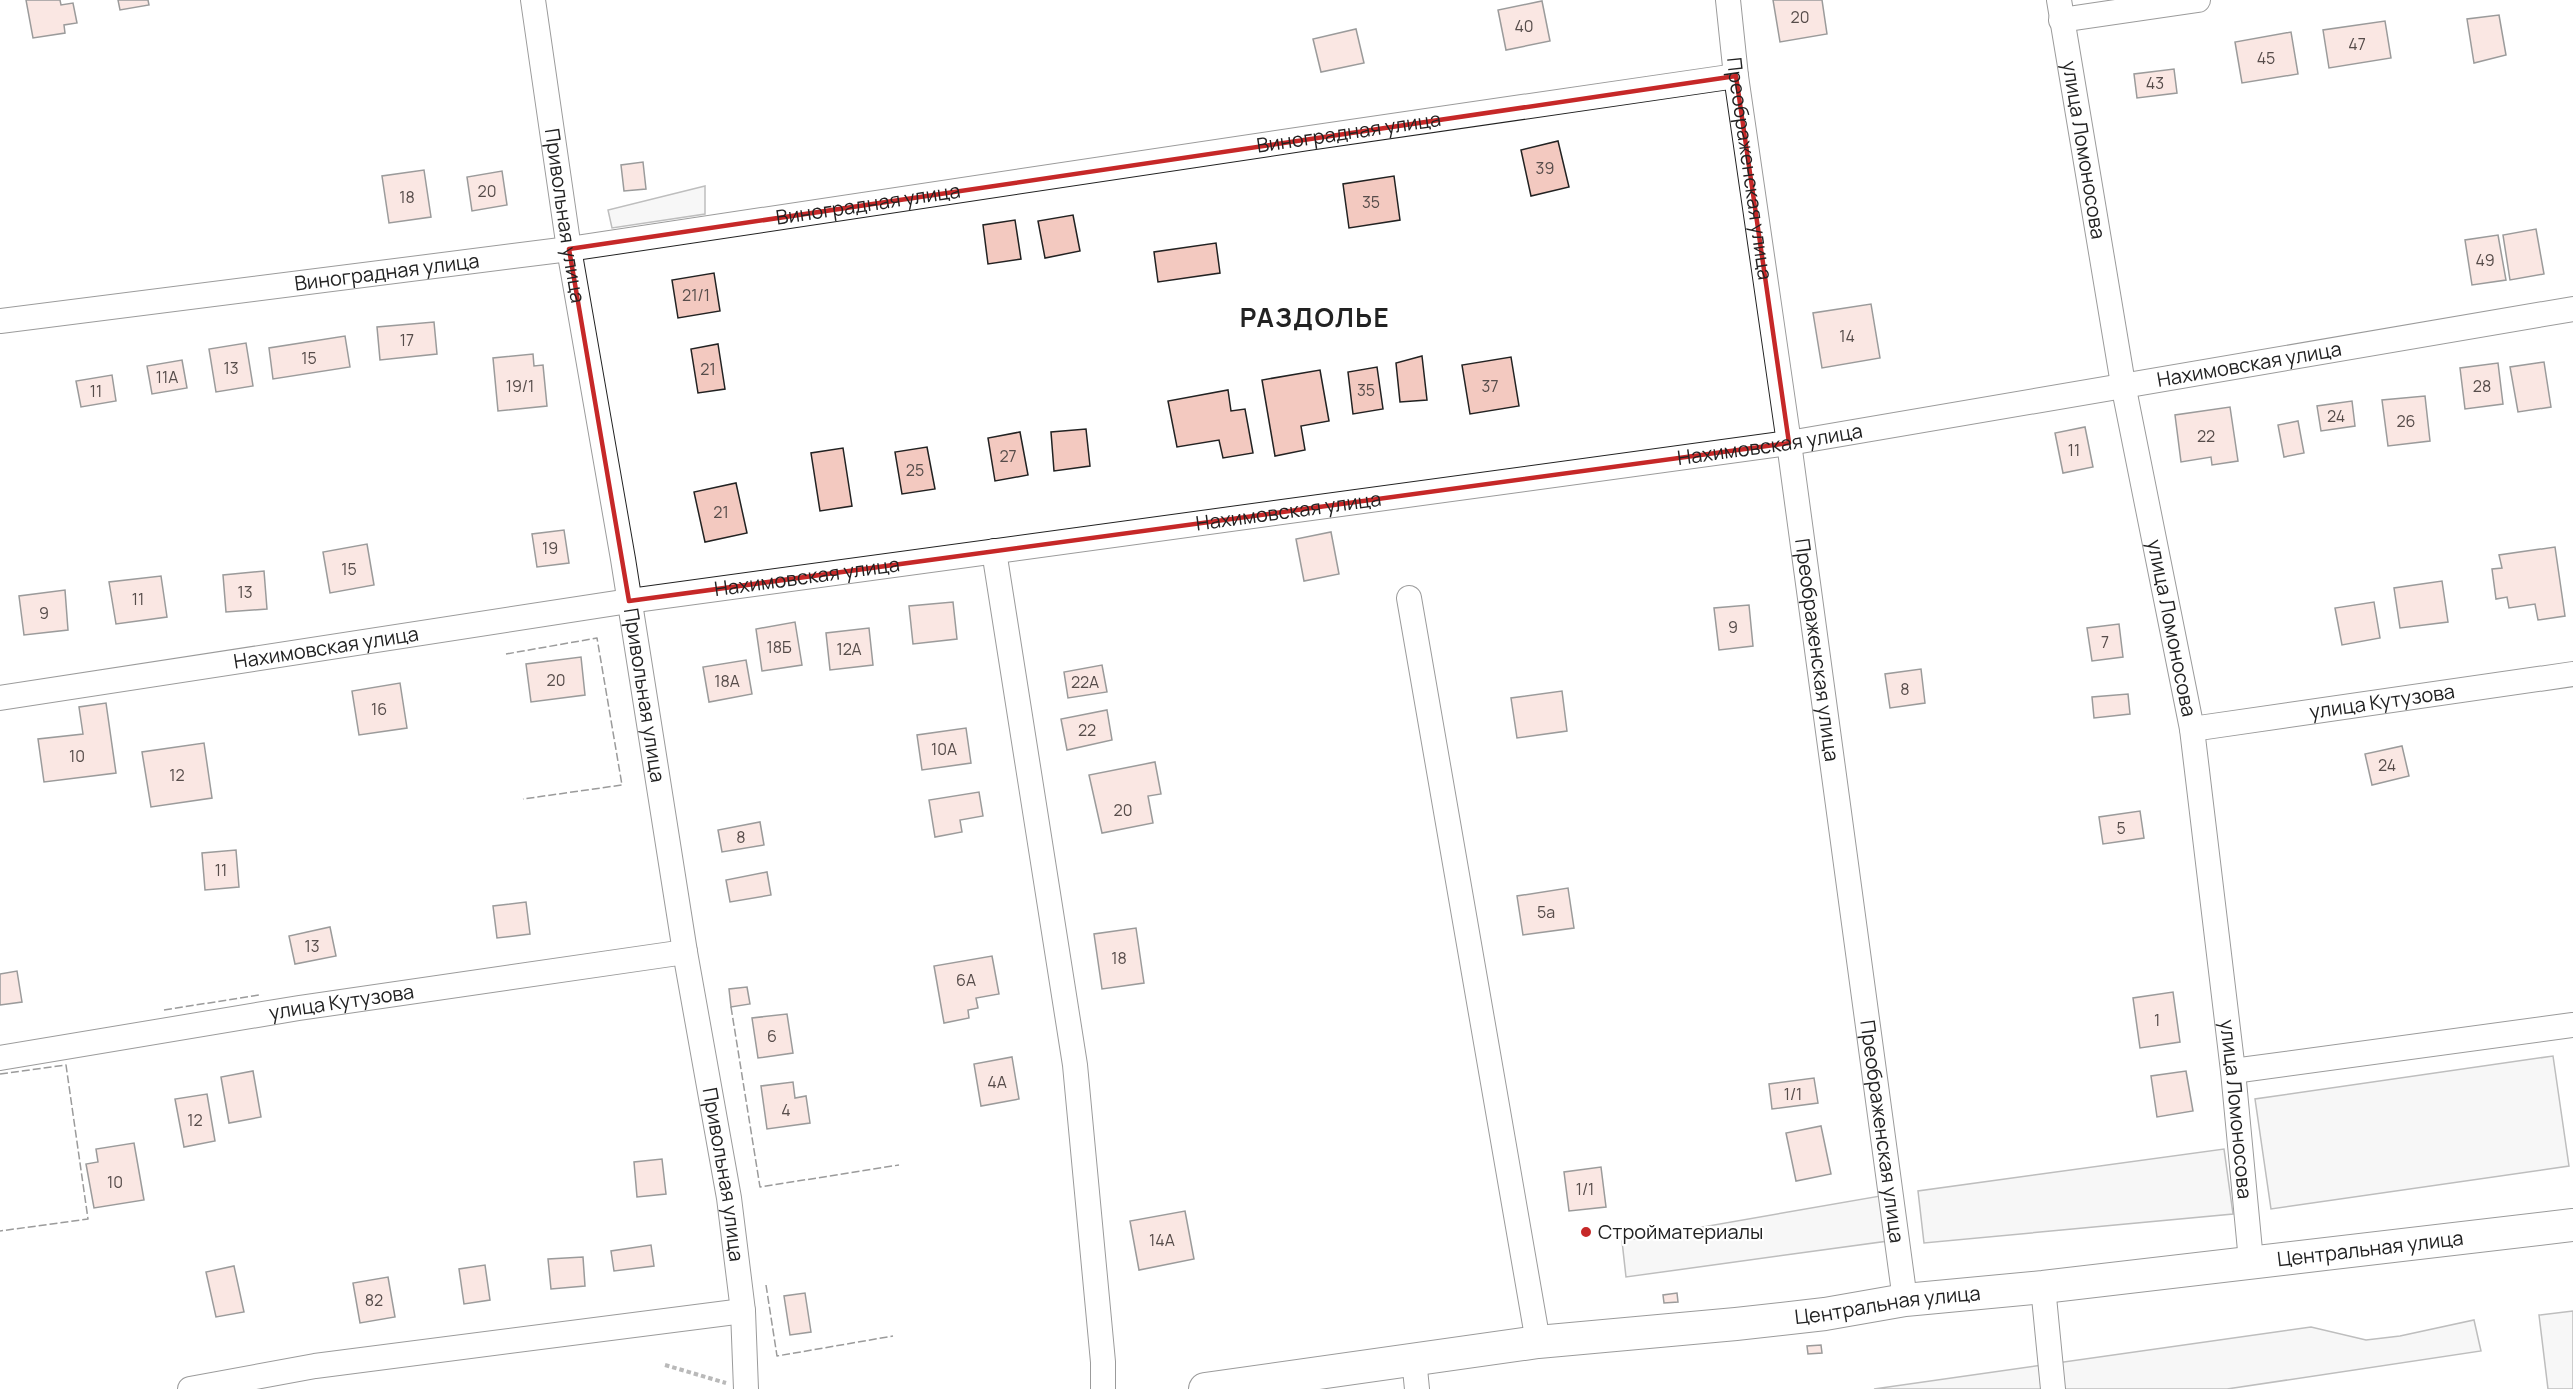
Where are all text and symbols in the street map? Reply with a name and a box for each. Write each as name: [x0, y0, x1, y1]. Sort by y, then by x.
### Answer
house number: 20: [1791, 6, 1809, 28]
house number: 40: [1514, 15, 1534, 37]
house number: 47: [2348, 33, 2366, 55]
house number: 45: [2257, 47, 2275, 69]
street label: Преображенская улица: [1721, 56, 1779, 282]
street label: улица Ломоносова: [2056, 59, 2113, 241]
house number: 43: [2146, 72, 2164, 94]
street label: Виноградная улица: [1255, 105, 1443, 159]
street label: Привольная улица: [539, 127, 592, 305]
house number: 39: [1536, 157, 1554, 179]
street label: Виноградная улица: [774, 176, 962, 231]
house number: 20: [478, 180, 496, 202]
house number: 18: [399, 186, 415, 208]
house number: 35: [1362, 191, 1380, 213]
street label: Виноградная улица: [293, 246, 481, 297]
house number: 49: [2475, 249, 2495, 271]
house number: 21/1: [682, 284, 710, 306]
district label: РАЗДОЛЬЕ: [1240, 299, 1390, 335]
house number: 14: [1839, 325, 1855, 347]
house number: 17: [400, 329, 414, 351]
street label: Нахимовская улица: [2155, 335, 2343, 393]
house number: 15: [301, 347, 317, 369]
house number: 13: [223, 357, 239, 379]
house number: 21: [700, 358, 716, 380]
house number: 11А: [156, 366, 178, 388]
house number: 19/1: [506, 375, 534, 397]
house number: 37: [1482, 375, 1498, 397]
house number: 28: [2473, 375, 2491, 397]
house number: 35: [1357, 379, 1375, 401]
house number: 11: [90, 380, 102, 402]
house number: 24: [2327, 405, 2345, 427]
house number: 26: [2396, 410, 2416, 432]
street label: Нахимовская улица: [1676, 417, 1864, 471]
house number: 22: [2197, 425, 2215, 447]
house number: 11: [2068, 439, 2080, 461]
house number: 27: [999, 445, 1017, 467]
house number: 25: [906, 459, 924, 481]
street label: Нахимовская улица: [1194, 485, 1383, 537]
house number: 21: [713, 501, 729, 523]
house number: 19: [542, 537, 558, 559]
street label: Преображенская улица: [1789, 537, 1846, 763]
street label: улица Ломоносова: [2141, 537, 2203, 719]
street label: Нахимовская улица: [712, 550, 901, 602]
house number: 15: [341, 558, 357, 580]
house number: 13: [237, 581, 253, 603]
house number: 11: [132, 588, 144, 610]
house number: 9: [39, 602, 49, 624]
street label: Привольная улица: [618, 606, 672, 784]
house number: 9: [1728, 616, 1738, 638]
street label: Нахимовская улица: [232, 620, 420, 675]
house number: 7: [2101, 631, 2109, 653]
house number: 18Б: [766, 636, 792, 658]
house number: 12А: [836, 638, 862, 660]
house number: 20: [547, 669, 565, 691]
house number: 18А: [714, 670, 740, 692]
house number: 22А: [1071, 671, 1099, 693]
street label: улица Кутузова: [2308, 677, 2456, 725]
house number: 8: [1900, 678, 1910, 700]
house number: 16: [371, 698, 387, 720]
house number: 22: [1078, 719, 1096, 741]
house number: 10А: [931, 738, 957, 760]
house number: 10: [69, 745, 85, 767]
house number: 24: [2378, 754, 2396, 776]
house number: 12: [169, 764, 185, 786]
house number: 20: [1114, 799, 1132, 821]
house number: 5: [2116, 817, 2126, 839]
house number: 8: [736, 826, 746, 848]
house number: 11: [215, 859, 227, 881]
house number: 5а: [1537, 901, 1555, 923]
house number: 13: [304, 935, 320, 957]
house number: 18: [1111, 947, 1127, 969]
house number: 6А: [956, 969, 976, 991]
street label: улица Кутузова: [267, 977, 416, 1026]
house number: 1: [2154, 1009, 2160, 1031]
street label: Преображенская улица: [1854, 1018, 1911, 1245]
street label: улица Ломоносова: [2214, 1018, 2259, 1200]
house number: 6: [767, 1025, 777, 1047]
house number: 4А: [987, 1071, 1007, 1093]
house number: 1/1: [1784, 1083, 1802, 1105]
street label: Привольная улица: [696, 1085, 751, 1263]
house number: 4: [781, 1099, 791, 1121]
house number: 12: [187, 1109, 203, 1131]
house number: 10: [107, 1171, 123, 1193]
house number: 1/1: [1576, 1178, 1594, 1200]
place label: Стройматериалы: [1598, 1218, 1764, 1245]
street label: Центральная улица: [2276, 1224, 2465, 1273]
marker: Стройматериалы: [1579, 1225, 1593, 1239]
house number: 14А: [1149, 1229, 1175, 1251]
street label: Центральная улица: [1793, 1279, 1982, 1330]
house number: 82: [365, 1289, 383, 1311]

